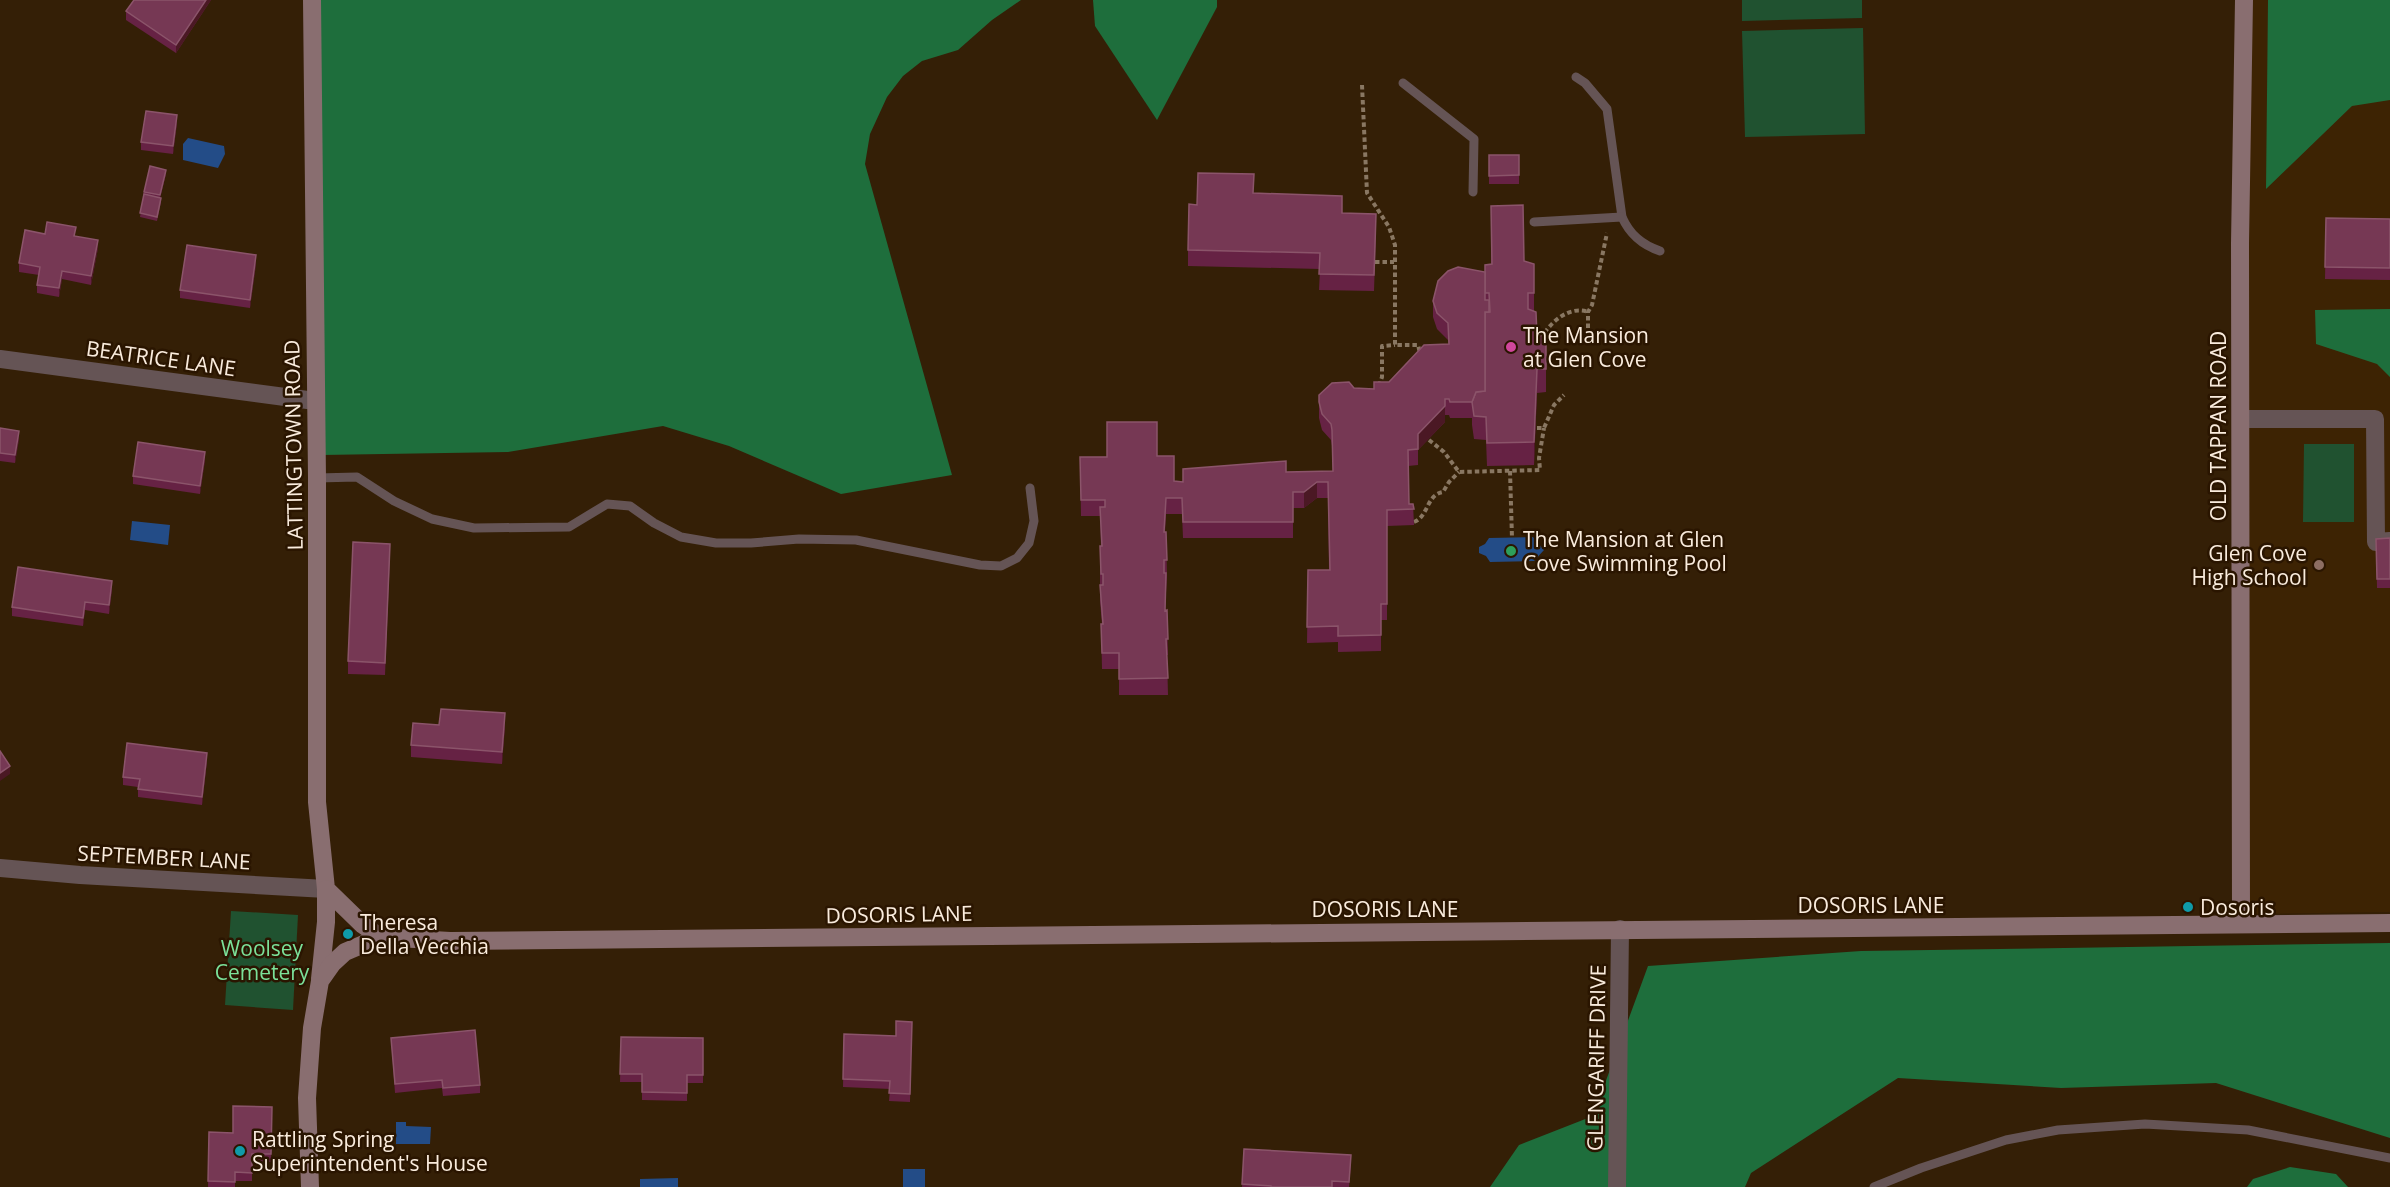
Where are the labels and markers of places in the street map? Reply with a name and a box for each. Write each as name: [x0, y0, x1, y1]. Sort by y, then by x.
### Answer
place label: The Mansion at Glen Cove: [1523, 321, 1649, 373]
marker: The Mansion at Glen Cove: [1504, 340, 1518, 354]
place label: The Mansion at Glen Cove Swimming Pool: [1523, 525, 1727, 577]
place label: Glen Cove High School: [2191, 539, 2307, 591]
marker: The Mansion at Glen Cove Swimming Pool: [1504, 544, 1518, 558]
marker: Glen Cove High School: [2312, 558, 2326, 572]
place label: Dosoris: [2200, 893, 2274, 921]
marker: Dosoris: [2181, 900, 2195, 914]
place label: Theresa Della Vecchia: [360, 908, 489, 960]
marker: Theresa Della Vecchia: [341, 927, 355, 941]
place label: Rattling Spring Superintendent's House: [252, 1125, 488, 1177]
marker: Rattling Spring Superintendent's House: [233, 1144, 247, 1158]

